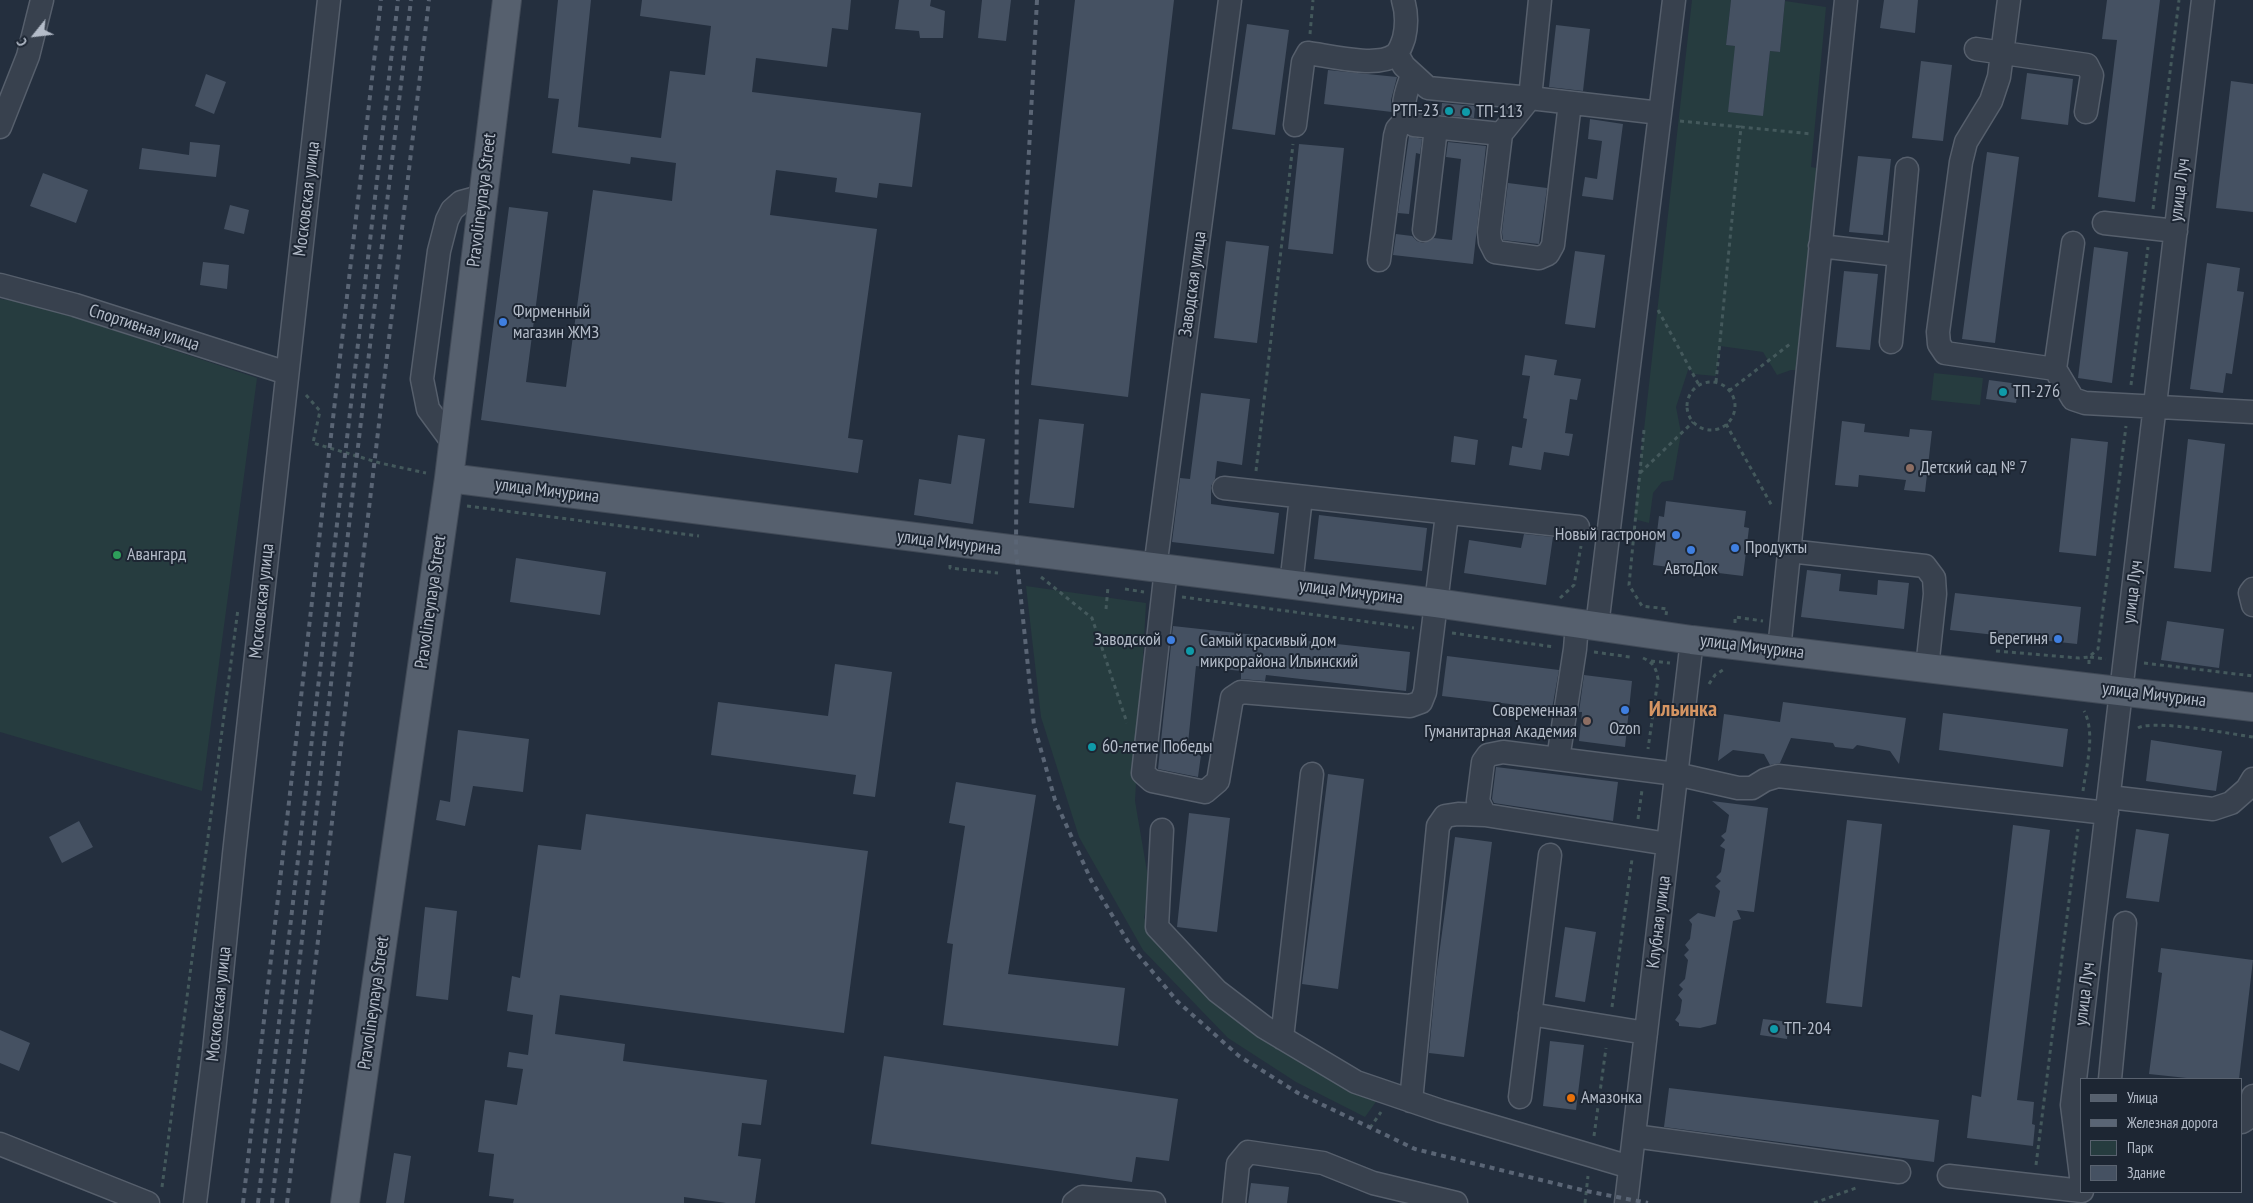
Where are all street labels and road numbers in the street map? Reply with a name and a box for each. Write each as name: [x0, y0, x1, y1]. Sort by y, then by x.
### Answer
street label: Pravolineynaya Street: [463, 132, 501, 268]
street label: Московская улица: [289, 140, 325, 258]
street label: улица Луч: [2165, 157, 2195, 223]
street label: Заводская улица: [1175, 230, 1211, 338]
street label: Спортивная улица: [86, 300, 202, 356]
street label: улица Мичурина: [494, 474, 600, 508]
street label: улица Мичурина: [896, 526, 1002, 560]
street label: Pravolineynaya Street: [411, 534, 451, 670]
street label: Московская улица: [245, 542, 279, 660]
street label: улица Луч: [2118, 559, 2148, 625]
street label: улица Мичурина: [1298, 575, 1404, 609]
street label: улица Мичурина: [1699, 630, 1805, 664]
street label: улица Мичурина: [2101, 678, 2207, 712]
street label: Клубная улица: [1643, 874, 1675, 970]
street label: Pravolineynaya Street: [354, 935, 394, 1071]
street label: Московская улица: [202, 945, 236, 1063]
street label: улица Луч: [2070, 961, 2100, 1027]

